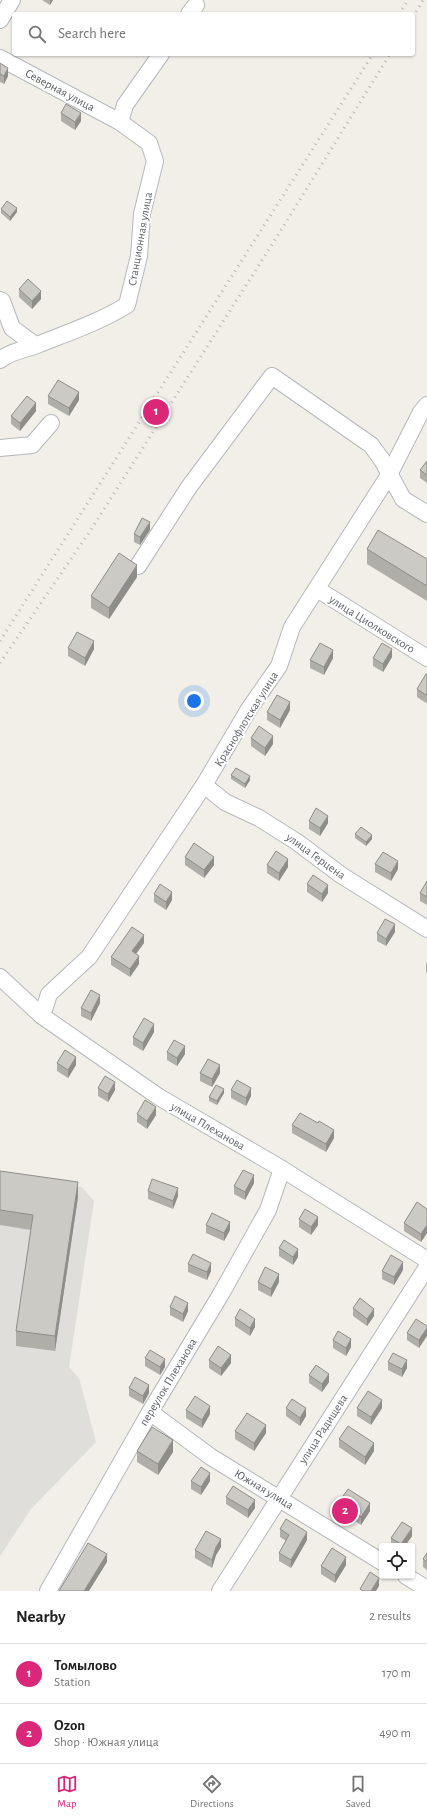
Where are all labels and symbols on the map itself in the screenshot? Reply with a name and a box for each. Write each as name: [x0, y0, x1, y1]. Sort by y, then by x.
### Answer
street label: Северная улица: [23, 67, 97, 114]
street label: Станционная улица: [126, 191, 155, 287]
pin: 1: [143, 397, 169, 427]
street label: улица Циолковского: [326, 592, 417, 656]
street label: Краснофлотская улица: [212, 669, 281, 769]
your location: [184, 691, 204, 711]
street label: улица Герцена: [283, 830, 348, 883]
street label: улица Плеханова: [168, 1100, 247, 1153]
street label: переулок Плеханова: [137, 1336, 200, 1428]
street label: улица Радищева: [296, 1392, 351, 1467]
street label: Южная улица: [232, 1467, 296, 1512]
pin: 2: [332, 1496, 358, 1526]

